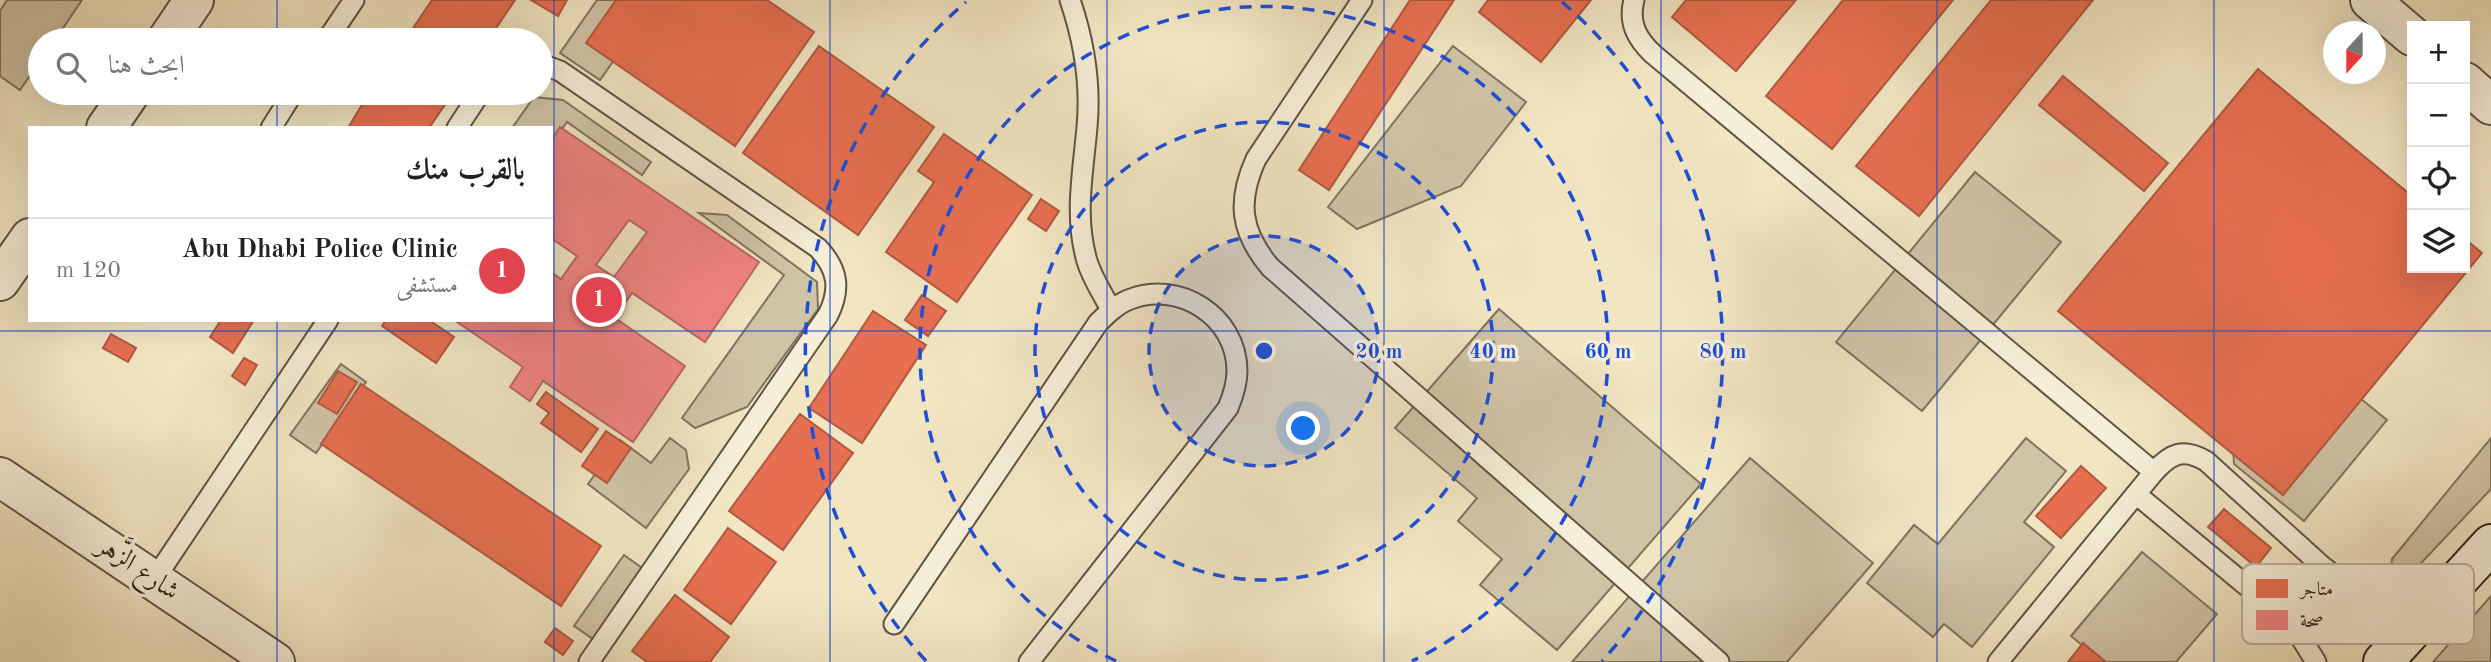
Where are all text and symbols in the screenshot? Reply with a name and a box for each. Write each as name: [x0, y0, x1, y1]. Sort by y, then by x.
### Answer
north arrow: [2323, 21, 2386, 84]
map controls: [2407, 21, 2470, 273]
button: +: [2407, 21, 2470, 84]
search box: [28, 28, 553, 105]
icon: search: [52, 48, 90, 86]
text: ابحث هنا: [108, 53, 185, 79]
button: −: [2407, 84, 2470, 147]
button: locate: [2407, 147, 2470, 210]
text: بالقرب منك: [406, 156, 525, 186]
button: layers: [2407, 210, 2470, 273]
text: Abu Dhabi Police Clinic: [182, 237, 458, 263]
text: 120 m: [56, 259, 121, 282]
text: 1: [495, 259, 509, 282]
text: مستشفى: [397, 274, 458, 297]
pin: 1: [576, 274, 622, 326]
centre of rings: [1252, 339, 1276, 363]
text: 20 m: [1355, 342, 1403, 363]
text: 40 m: [1469, 342, 1517, 363]
text: 60 m: [1584, 342, 1632, 363]
text: 80 m: [1699, 342, 1747, 363]
your location: [1286, 411, 1320, 445]
street label: شارع الزَّهر: [86, 522, 189, 611]
legend: [2242, 564, 2474, 644]
text: متاجر: [2298, 581, 2333, 600]
text: صحة: [2300, 613, 2324, 632]

